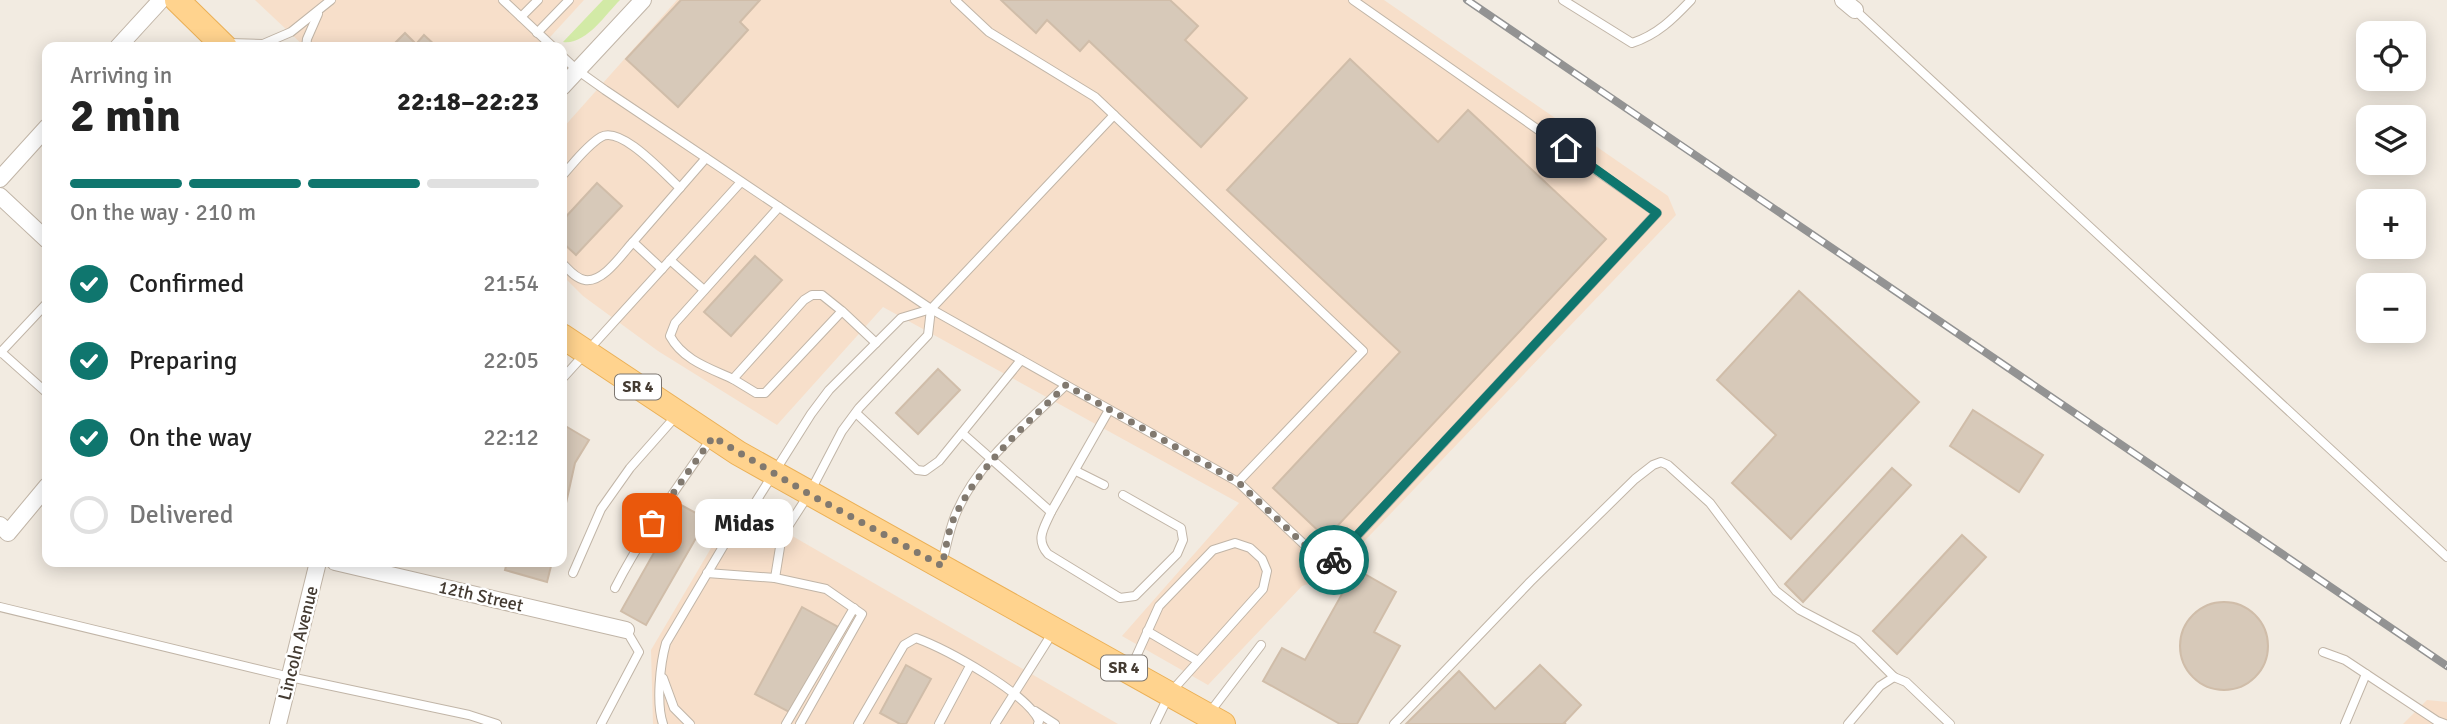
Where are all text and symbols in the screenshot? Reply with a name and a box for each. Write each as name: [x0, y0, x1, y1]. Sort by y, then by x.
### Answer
map controls: [2356, 21, 2426, 343]
button: locate: [2356, 21, 2426, 91]
text: Arriving in: [70, 61, 172, 90]
text: 22:18–22:23: [397, 86, 539, 118]
text: 2 min: [70, 88, 181, 144]
button: layers: [2356, 105, 2426, 175]
pin: [1536, 118, 1596, 178]
icon: home: [1547, 129, 1585, 167]
button: +: [2356, 189, 2426, 259]
text: On the way · 210 m: [70, 198, 256, 227]
icon: check: [70, 265, 108, 303]
text: Confirmed: [129, 268, 244, 300]
text: 21:54: [483, 269, 539, 298]
button: −: [2356, 273, 2426, 343]
icon: check: [70, 342, 108, 380]
text: Preparing: [129, 345, 237, 377]
text: 22:05: [483, 346, 539, 375]
road number: SR 4: [615, 374, 661, 400]
icon: check: [70, 419, 108, 457]
text: On the way: [129, 422, 252, 454]
text: 22:12: [483, 423, 539, 452]
pin: [622, 493, 682, 553]
callout: Midas: [694, 498, 792, 548]
text: Delivered: [129, 499, 234, 531]
icon: bag: [633, 504, 671, 542]
text: Midas: [714, 509, 774, 538]
courier: [1299, 525, 1369, 595]
icon: bike: [1315, 541, 1353, 579]
street label: 12th Street: [436, 576, 526, 616]
street label: Lincoln Avenue: [273, 584, 323, 702]
road number: SR 4: [1101, 656, 1147, 680]

